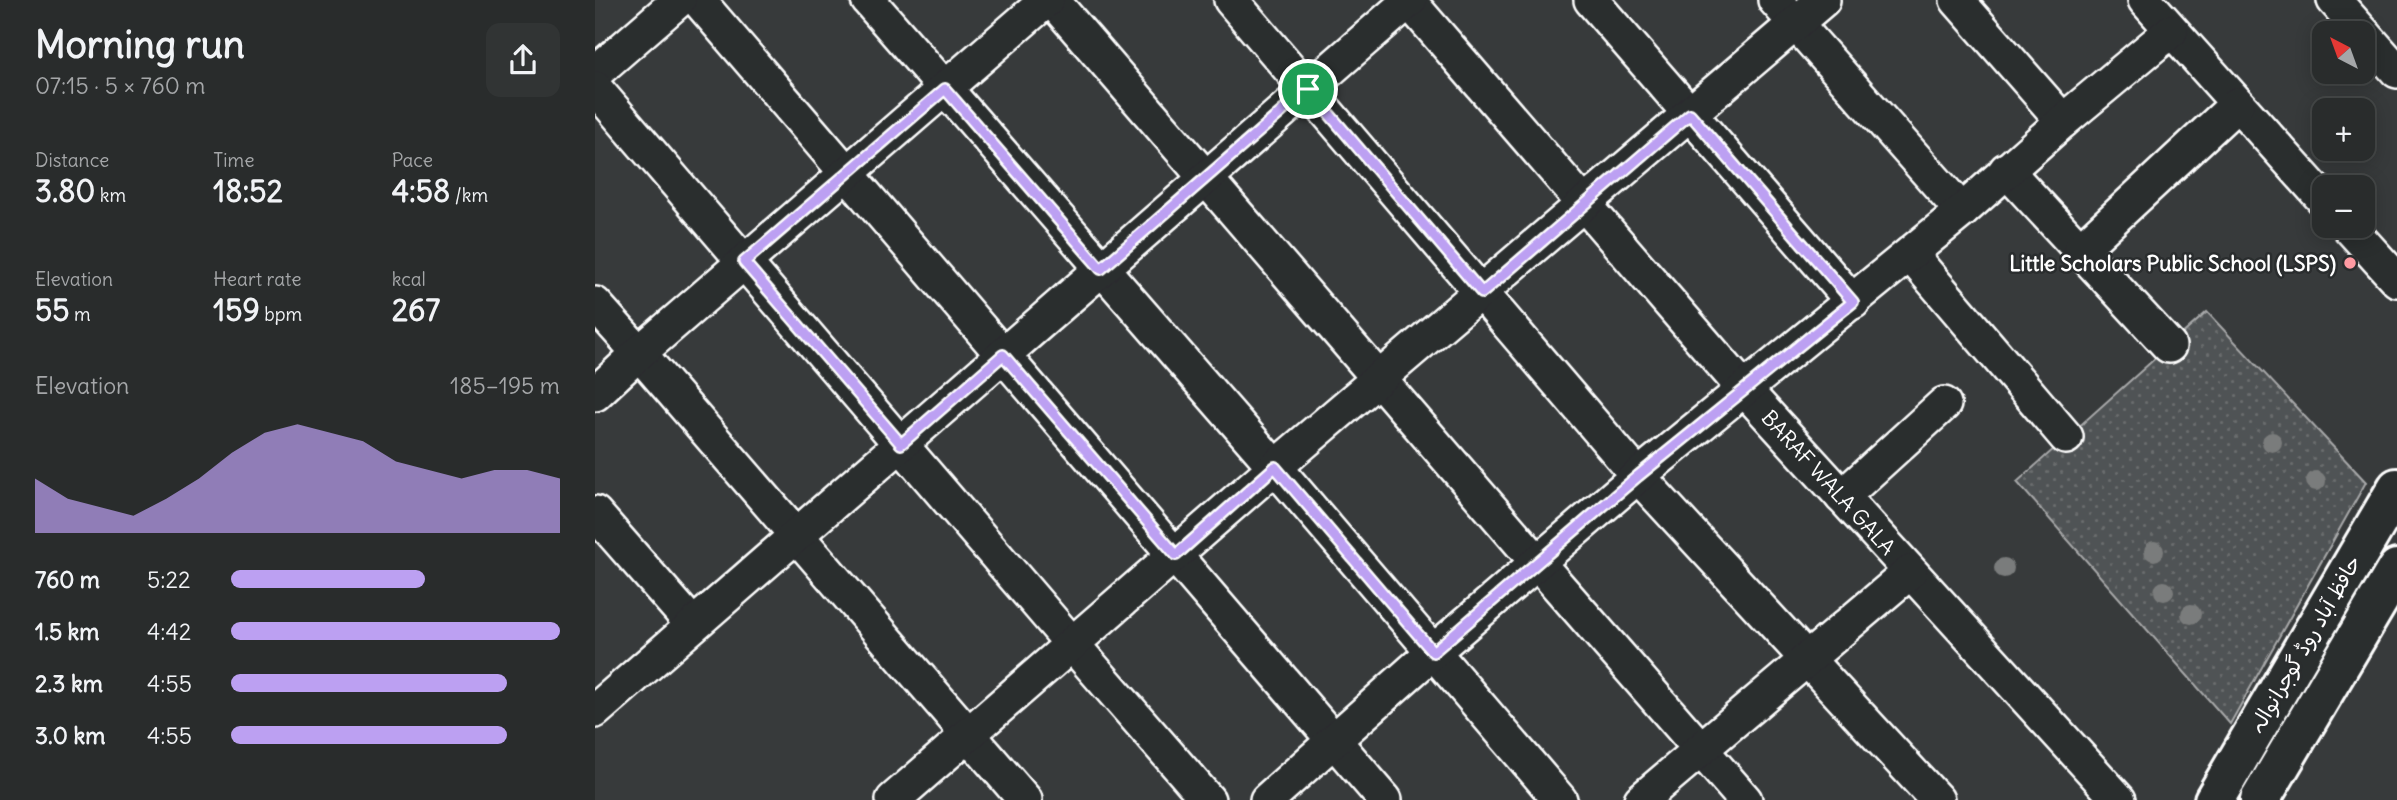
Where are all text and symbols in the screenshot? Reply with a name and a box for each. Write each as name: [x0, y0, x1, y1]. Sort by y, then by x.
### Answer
text: Morning run: [35, 21, 245, 68]
north arrow: [2312, 21, 2375, 84]
map controls: [2312, 21, 2375, 238]
button: share: [486, 23, 560, 97]
pin: [1278, 59, 1338, 119]
icon: arrive: [1289, 70, 1327, 108]
text: 07:15 · 5 × 760 m: [35, 71, 205, 100]
button: +: [2312, 98, 2375, 161]
text: Distance: [35, 148, 109, 172]
text: Time: [213, 148, 254, 172]
text: Pace: [392, 148, 433, 172]
text: 3.80: [35, 172, 95, 210]
text: 18:52: [213, 172, 283, 210]
text: 4:58: [392, 172, 450, 210]
button: −: [2312, 175, 2375, 238]
text: km: [95, 183, 126, 207]
text: /km: [450, 183, 488, 207]
place label: Little Scholars Public School (LSPS): [2009, 250, 2336, 277]
marker: Little Scholars Public School (LSPS): [2342, 255, 2358, 271]
text: Elevation: [35, 267, 113, 291]
text: Heart rate: [213, 267, 301, 291]
text: kcal: [392, 267, 426, 291]
text: 55: [35, 291, 70, 329]
text: 159: [213, 291, 260, 329]
text: 267: [392, 291, 440, 329]
text: m: [70, 302, 91, 326]
text: bpm: [260, 302, 302, 326]
text: Elevation: [35, 371, 129, 400]
text: 185–195 m: [450, 371, 560, 400]
street label: BARAF WALA GALA: [1756, 404, 1902, 560]
street label: حافظ آباد روڈ گوجرانوالہ: [2243, 550, 2367, 738]
text: 760 m: [35, 565, 100, 594]
text: 5:22: [147, 565, 191, 594]
text: 1.5 km: [35, 617, 100, 646]
text: 4:42: [147, 617, 191, 646]
text: 2.3 km: [35, 669, 103, 698]
text: 4:55: [147, 669, 192, 698]
text: 3.0 km: [35, 721, 105, 750]
text: 4:55: [147, 721, 192, 750]

